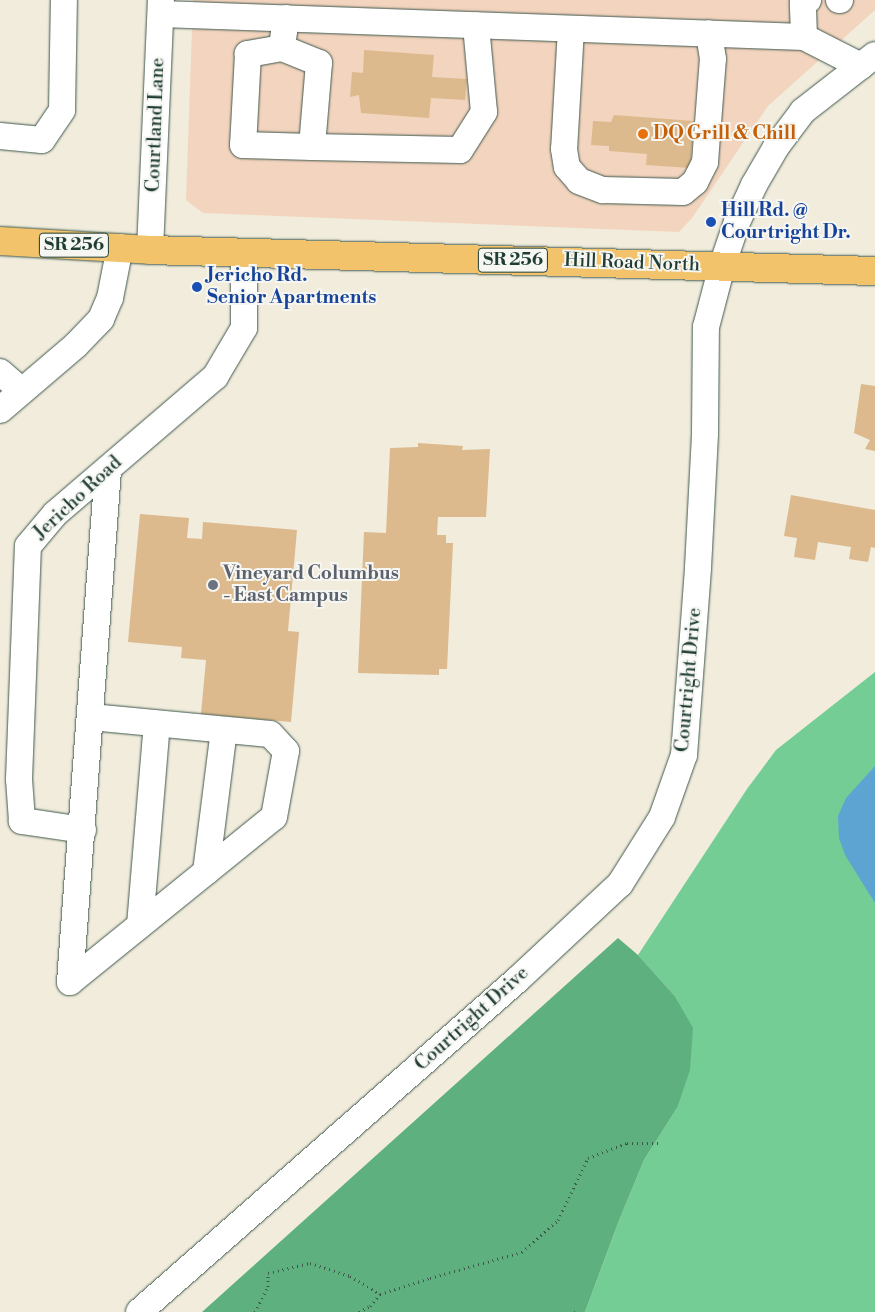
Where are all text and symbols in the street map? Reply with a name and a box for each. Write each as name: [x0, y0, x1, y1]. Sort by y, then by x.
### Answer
street label: Courtland Lane: [142, 57, 170, 193]
place label: DQ Grill & Chill: [653, 123, 796, 145]
marker: DQ Grill & Chill: [637, 128, 649, 140]
place label: Hill Rd. @ Courtright Dr.: [721, 200, 851, 244]
marker: Hill Rd. @ Courtright Dr.: [705, 216, 717, 228]
road number: SR 256: [38, 230, 110, 260]
road number: SR 256: [477, 244, 549, 276]
street label: Hill Road North: [564, 249, 700, 277]
place label: Jericho Rd. Senior Apartments: [207, 265, 376, 309]
marker: Jericho Rd. Senior Apartments: [191, 281, 203, 293]
street label: Jericho Road: [29, 451, 127, 545]
place label: Vineyard Columbus - East Campus: [223, 563, 399, 607]
marker: Vineyard Columbus - East Campus: [207, 579, 219, 591]
street label: Courtright Drive: [671, 607, 707, 753]
street label: Courtright Drive: [410, 962, 534, 1076]

